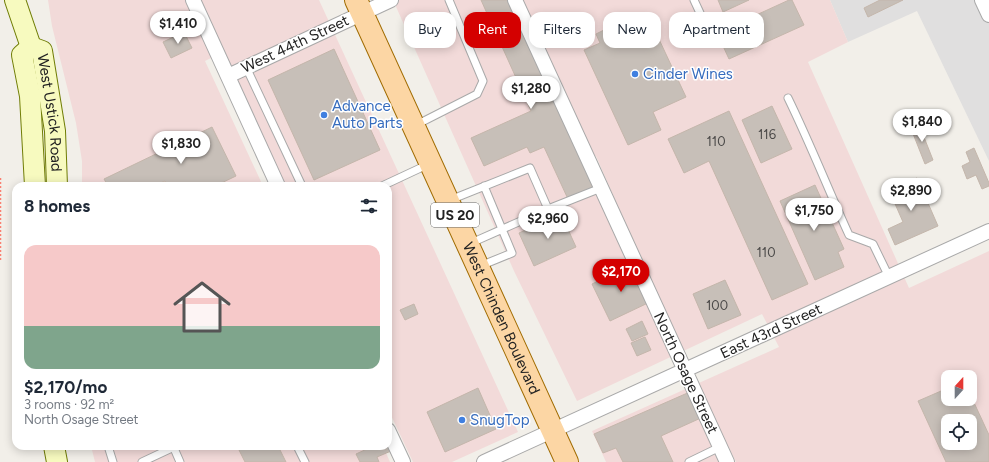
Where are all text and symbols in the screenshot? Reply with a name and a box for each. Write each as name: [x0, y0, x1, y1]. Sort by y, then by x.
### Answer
pin: $1,410: [145, 11, 211, 45]
street label: West 44th Street: [238, 11, 352, 77]
chip: Buy: [404, 12, 456, 48]
chip: Rent: [464, 12, 521, 48]
chip: Filters: [529, 12, 595, 48]
chip: New: [603, 12, 661, 48]
chip: Apartment: [669, 12, 764, 48]
text: $1,410: [159, 16, 197, 31]
street label: West Ustick Road: [34, 52, 65, 172]
place label: Cinder Wines: [643, 65, 733, 83]
marker: Cinder Wines: [630, 69, 640, 79]
pin: $1,280: [498, 76, 564, 110]
text: $1,280: [511, 81, 551, 96]
place label: Advance Auto Parts: [332, 97, 402, 132]
pin: $1,840: [889, 109, 955, 143]
marker: Advance Auto Parts: [319, 110, 329, 120]
text: $1,840: [902, 114, 942, 129]
house number: 116: [758, 127, 776, 142]
pin: $1,830: [148, 131, 214, 165]
house number: 110: [706, 134, 726, 149]
text: $1,830: [161, 136, 201, 151]
pin: $2,890: [878, 178, 944, 212]
text: $2,890: [890, 183, 932, 198]
icon: filters: [358, 195, 380, 217]
text: 8 homes: [24, 196, 90, 216]
pin: $1,750: [781, 198, 847, 232]
road number: US 20: [431, 203, 479, 227]
text: $1,750: [794, 203, 834, 218]
pin: $2,960: [515, 206, 581, 240]
text: $2,960: [527, 211, 569, 226]
street label: West Chinden Boulevard: [459, 239, 544, 397]
house number: 110: [756, 245, 776, 260]
pin: $2,170: [588, 259, 654, 293]
text: $2,170: [601, 264, 641, 279]
icon: home: [166, 271, 238, 343]
house number: 100: [706, 298, 728, 313]
street label: East 43rd Street: [717, 299, 825, 362]
street label: North Osage Street: [650, 309, 722, 437]
north arrow: [941, 370, 977, 406]
map controls: [941, 370, 977, 450]
text: $2,170/mo: [24, 377, 107, 397]
text: 3 rooms · 92 m²: [24, 397, 114, 412]
place label: SnugTop: [470, 411, 530, 429]
text: North Osage Street: [24, 412, 139, 427]
button: locate: [941, 414, 977, 450]
marker: SnugTop: [457, 415, 467, 425]

